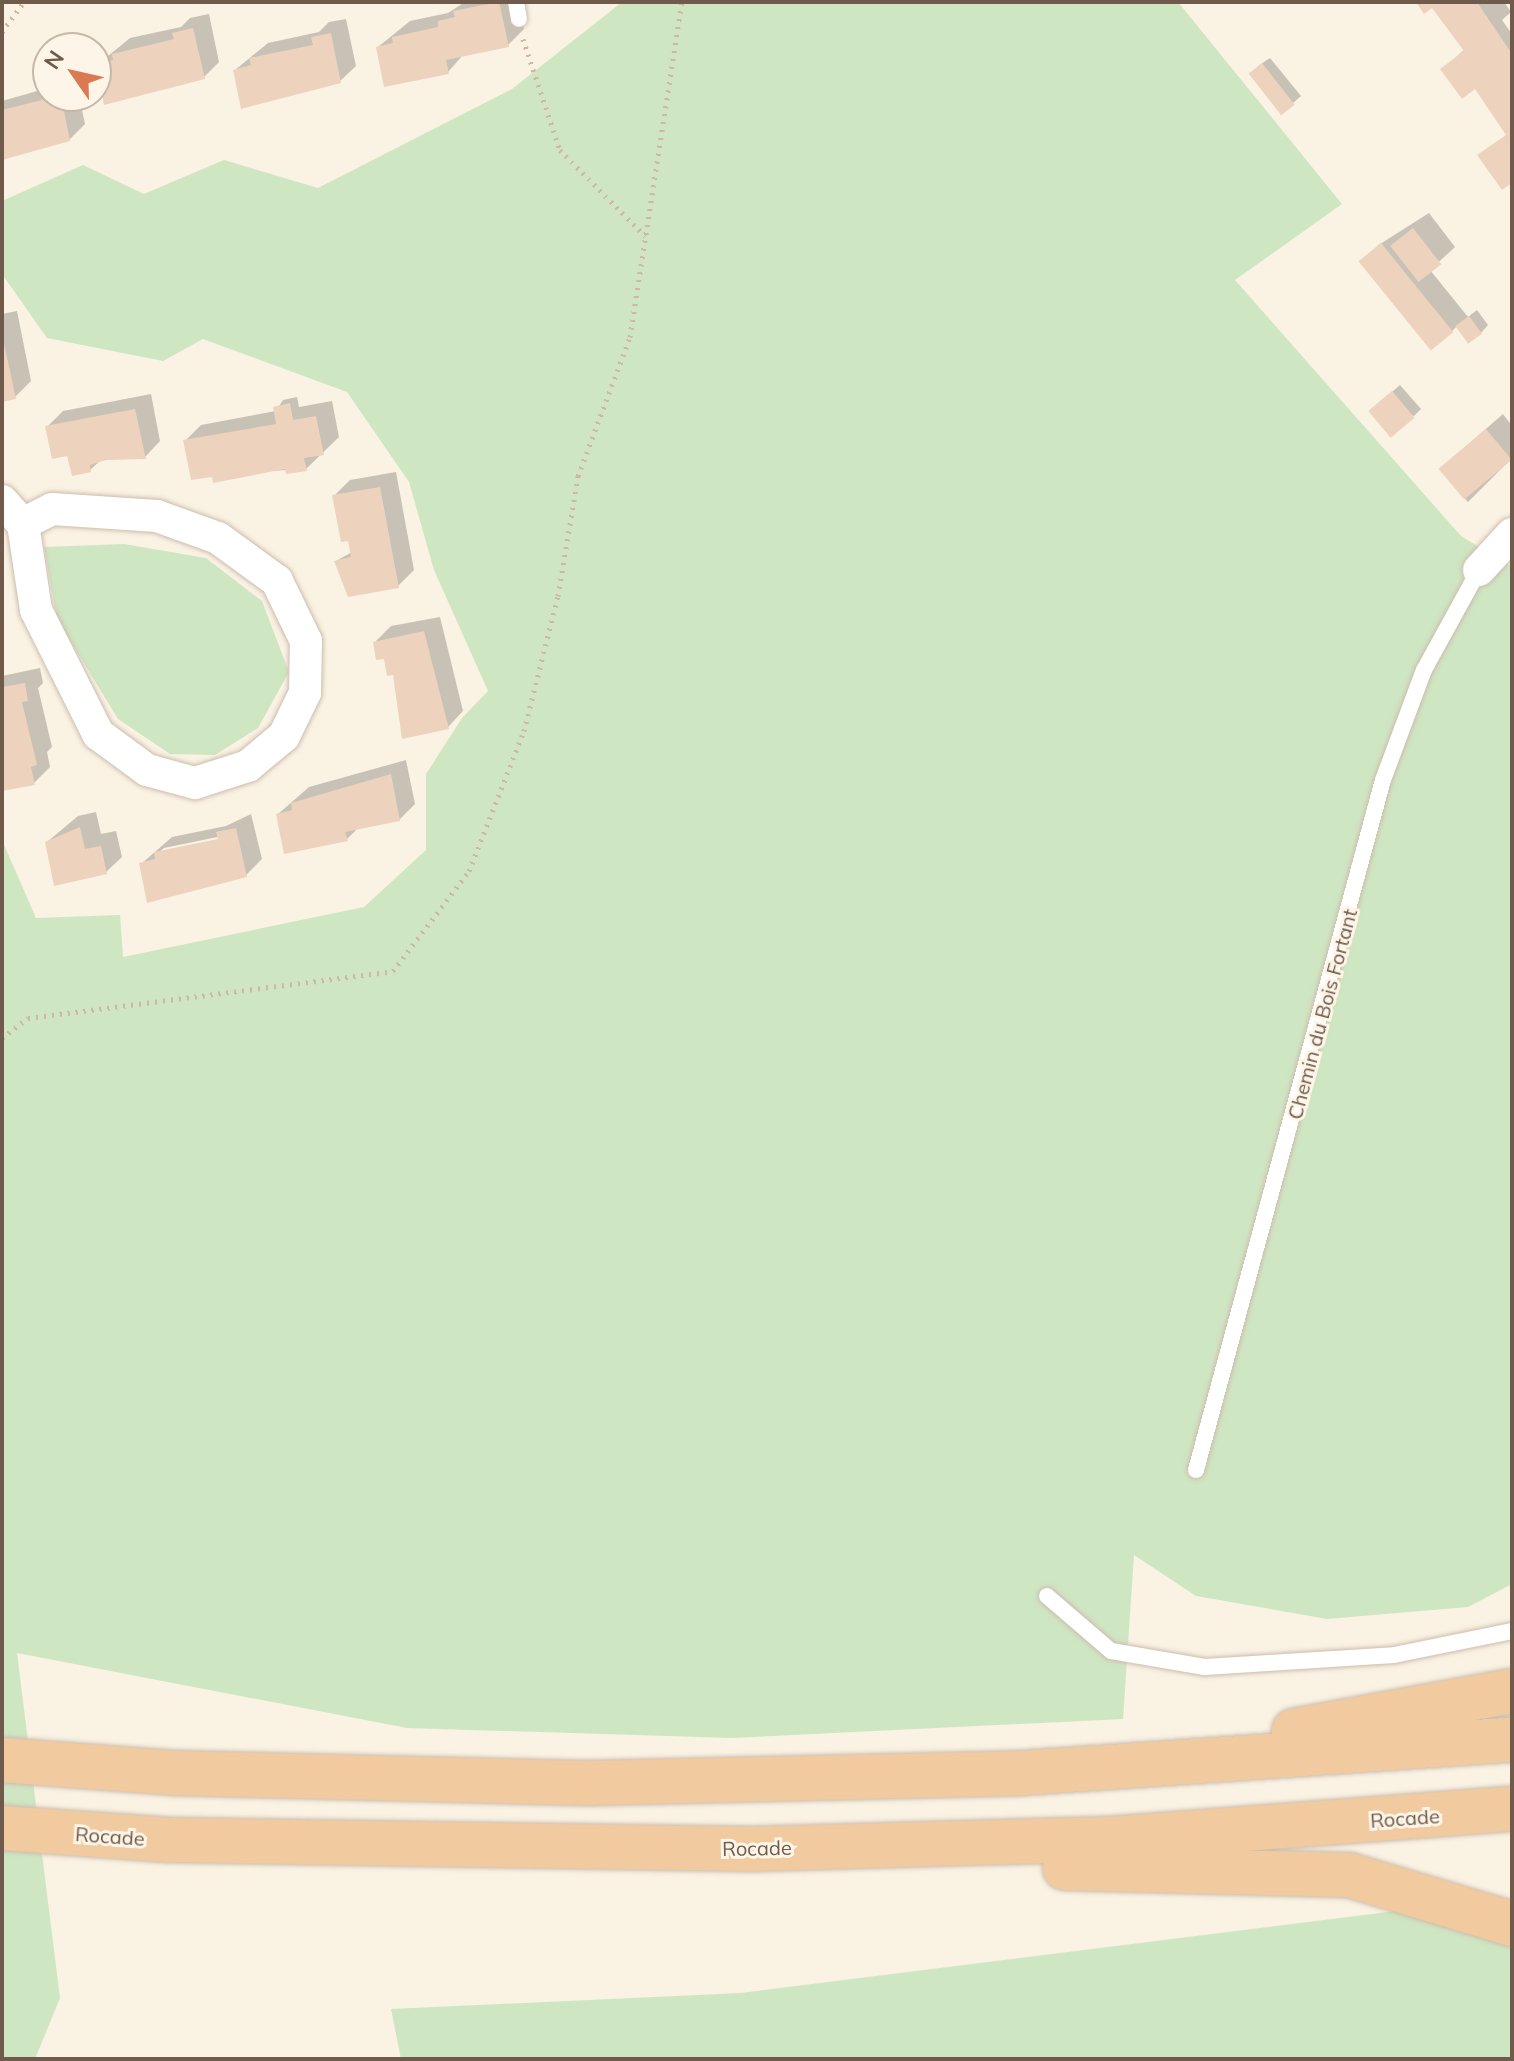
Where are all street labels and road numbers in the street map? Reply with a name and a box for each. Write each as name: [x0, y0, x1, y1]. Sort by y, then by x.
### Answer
street label: Chemin du Bois Fortant: [1282, 906, 1362, 1122]
street label: Rocade: [1369, 1804, 1441, 1832]
street label: Rocade: [74, 1822, 146, 1850]
street label: Rocade: [722, 1835, 792, 1861]

